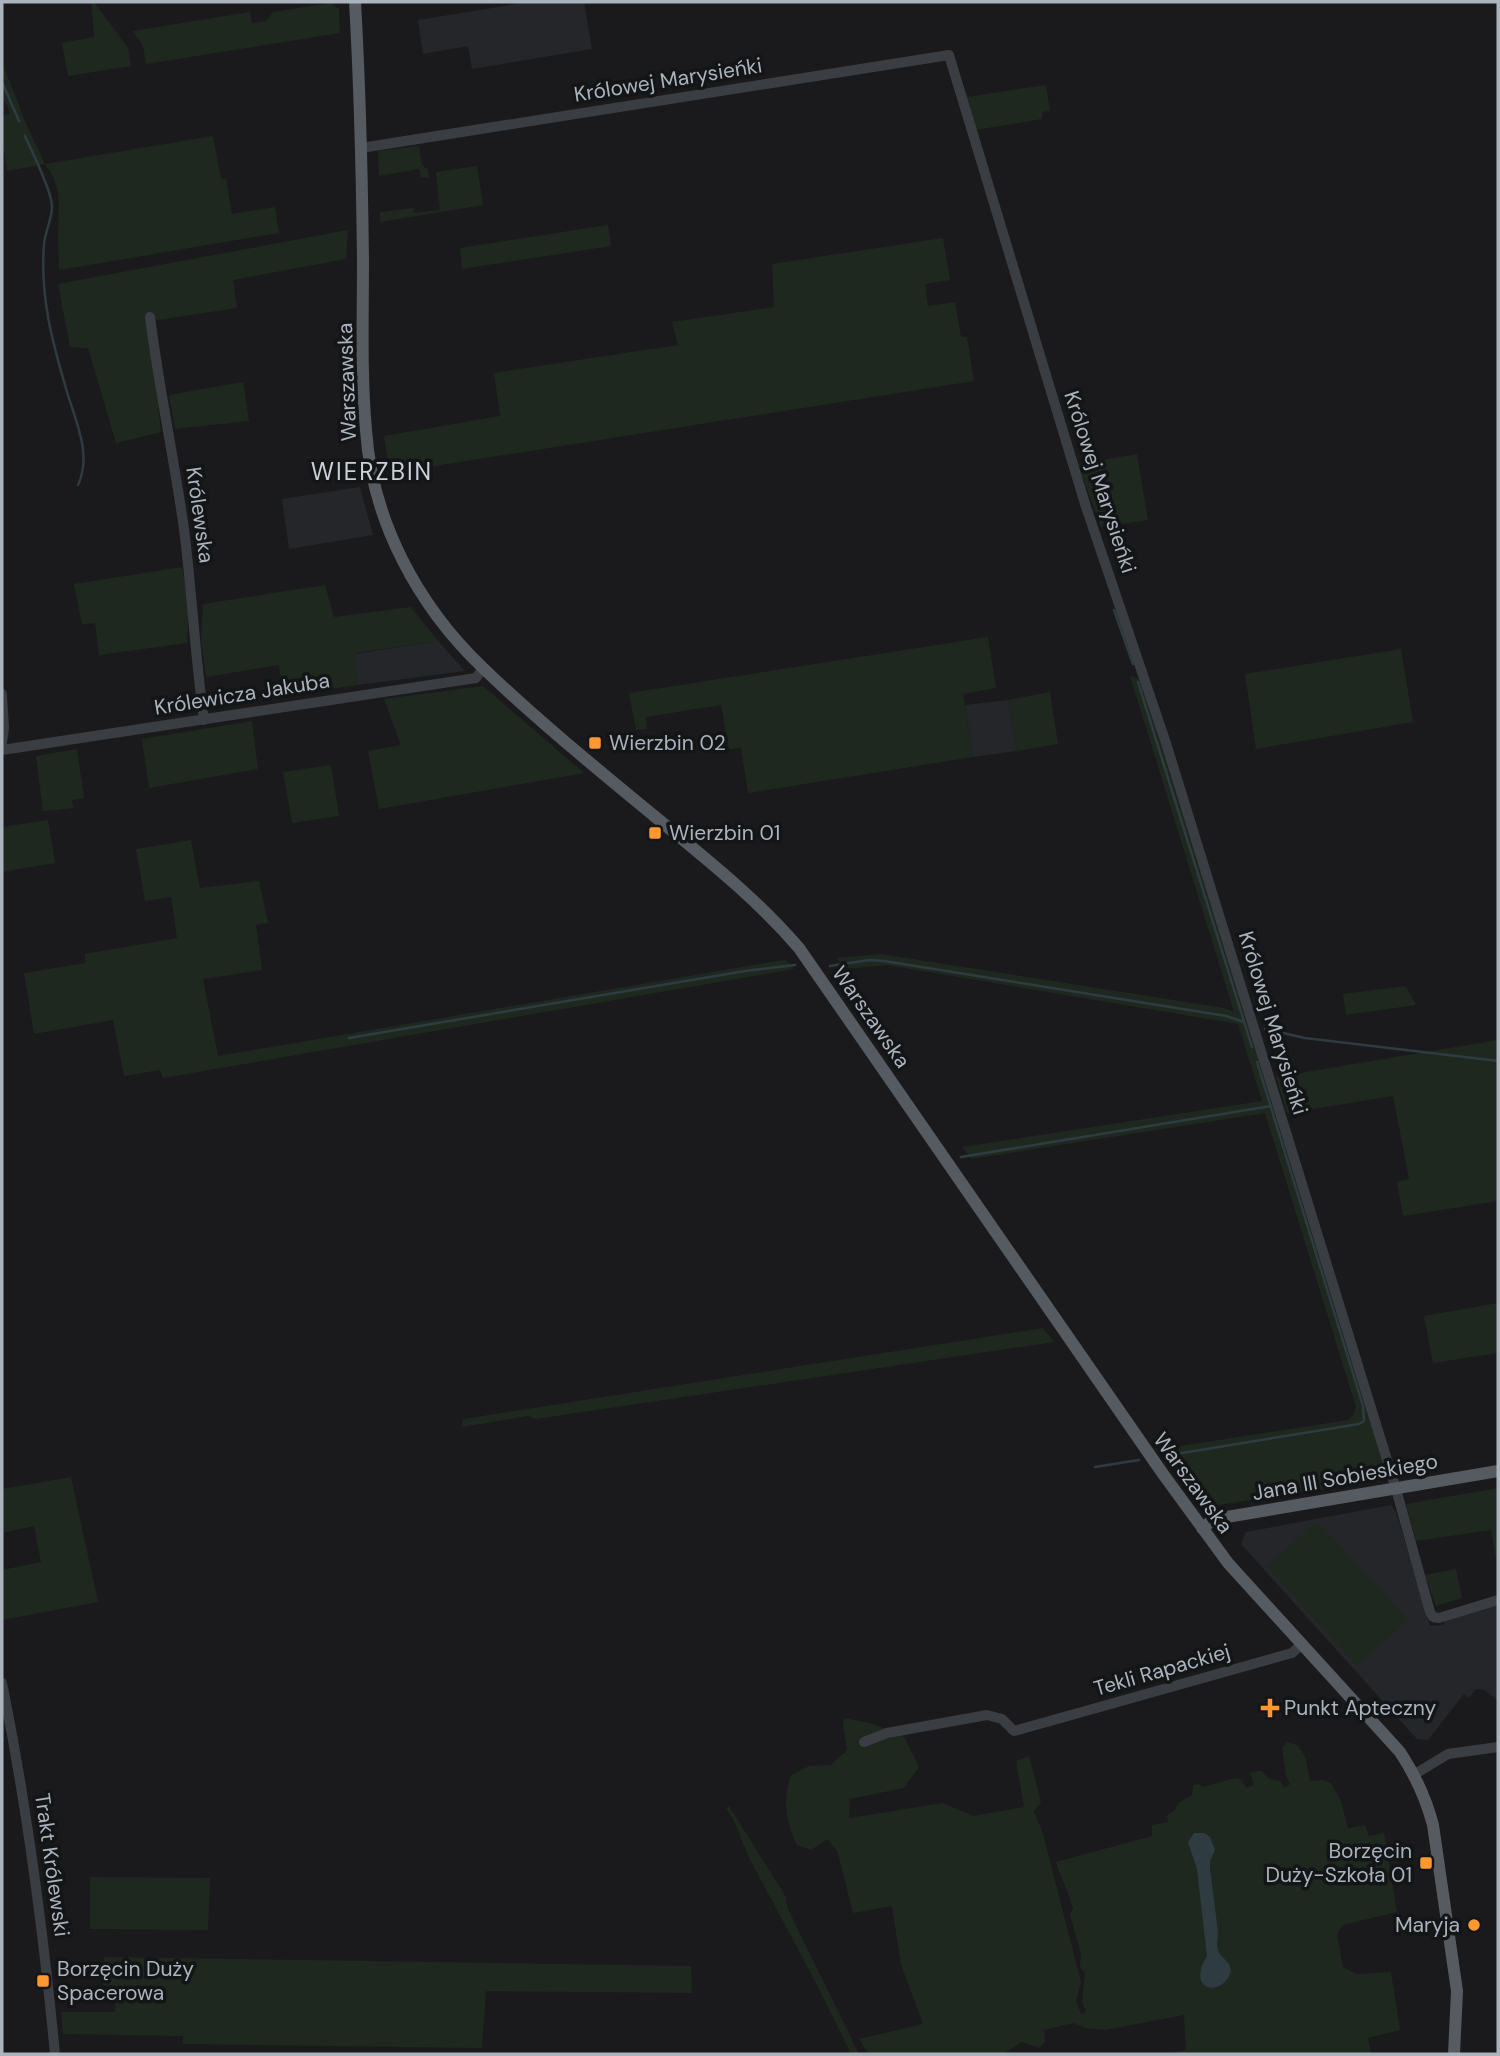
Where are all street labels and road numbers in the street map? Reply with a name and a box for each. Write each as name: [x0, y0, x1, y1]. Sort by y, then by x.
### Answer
street label: Królowej Marysieńki: [572, 51, 764, 109]
street label: Warszawska: [331, 322, 363, 442]
street label: Królowej Marysieńki: [1057, 387, 1143, 577]
street label: Królewska: [179, 465, 221, 565]
street label: Królewicza Jakuba: [152, 666, 332, 722]
street label: Królowej Marysieńki: [1232, 928, 1314, 1118]
street label: Warszawska: [826, 960, 916, 1074]
street label: Warszawska: [1147, 1427, 1239, 1539]
street label: Jana III Sobieskiego: [1250, 1447, 1440, 1507]
street label: Tekli Rapackiej: [1091, 1637, 1233, 1703]
street label: Trakt Królewski: [28, 1791, 76, 1939]

